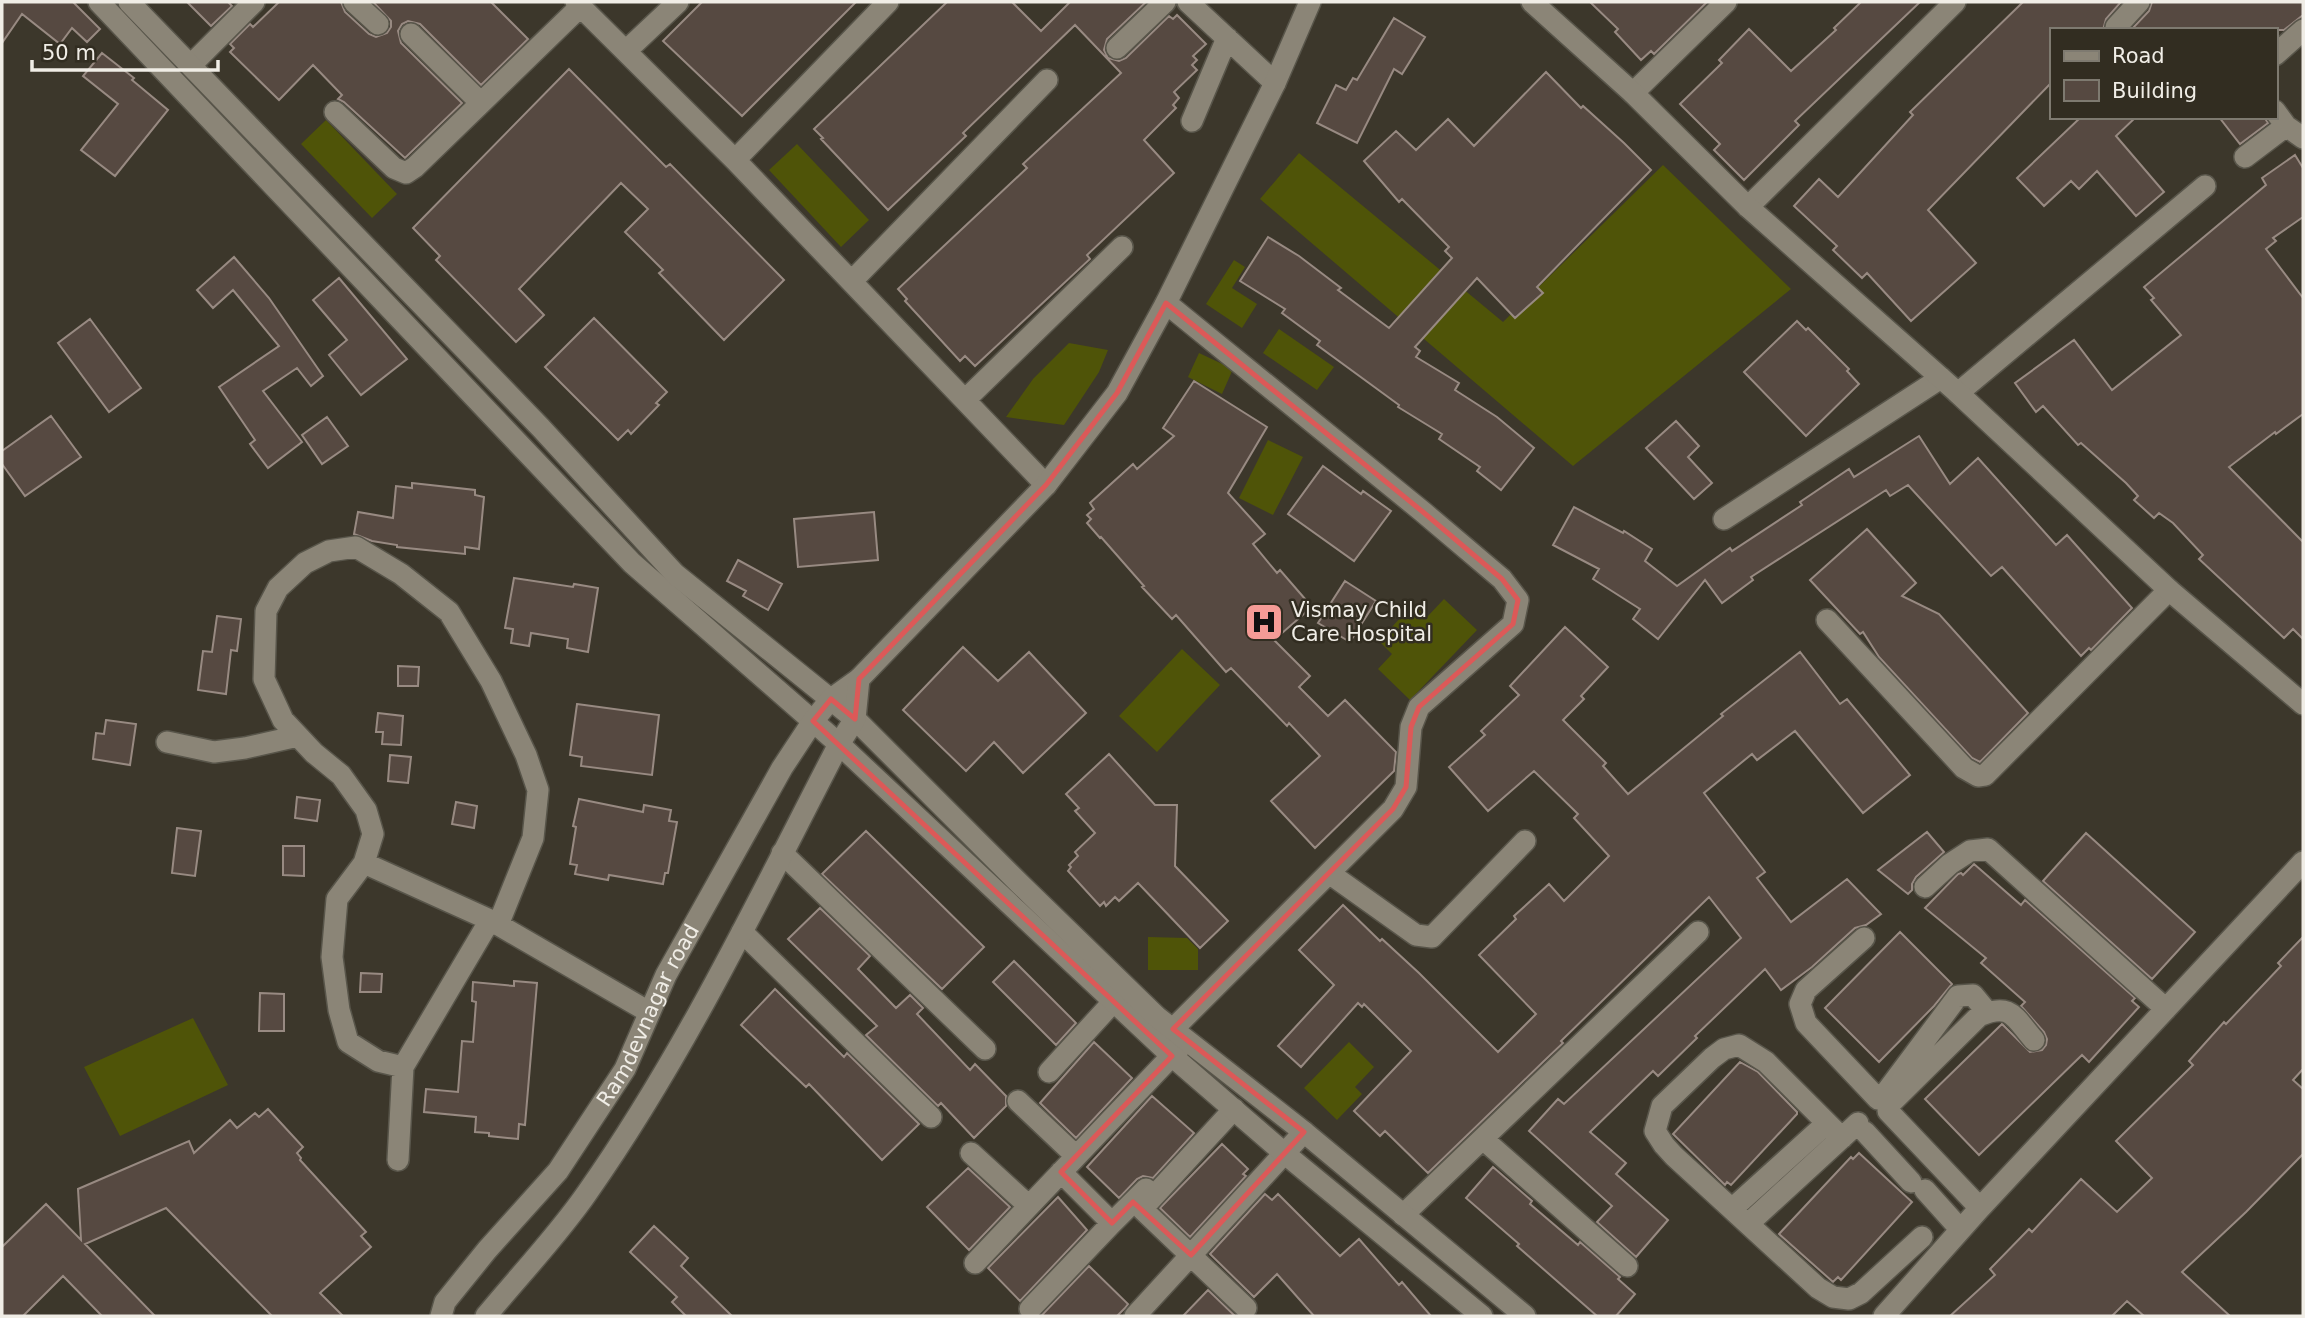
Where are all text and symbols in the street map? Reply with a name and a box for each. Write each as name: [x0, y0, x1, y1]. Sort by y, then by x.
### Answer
scale bar: [32, 28, 217, 72]
legend: [2050, 28, 2277, 119]
text: 50 m: [42, 41, 96, 65]
text: Road: [2112, 44, 2165, 68]
text: Building: [2112, 79, 2197, 103]
place label: Vismay Child Care Hospital: [1291, 598, 1432, 646]
hospital icon: Vismay Child Care Hospital: [1243, 601, 1285, 643]
street label: Ramdevnagar road: [592, 920, 704, 1111]

